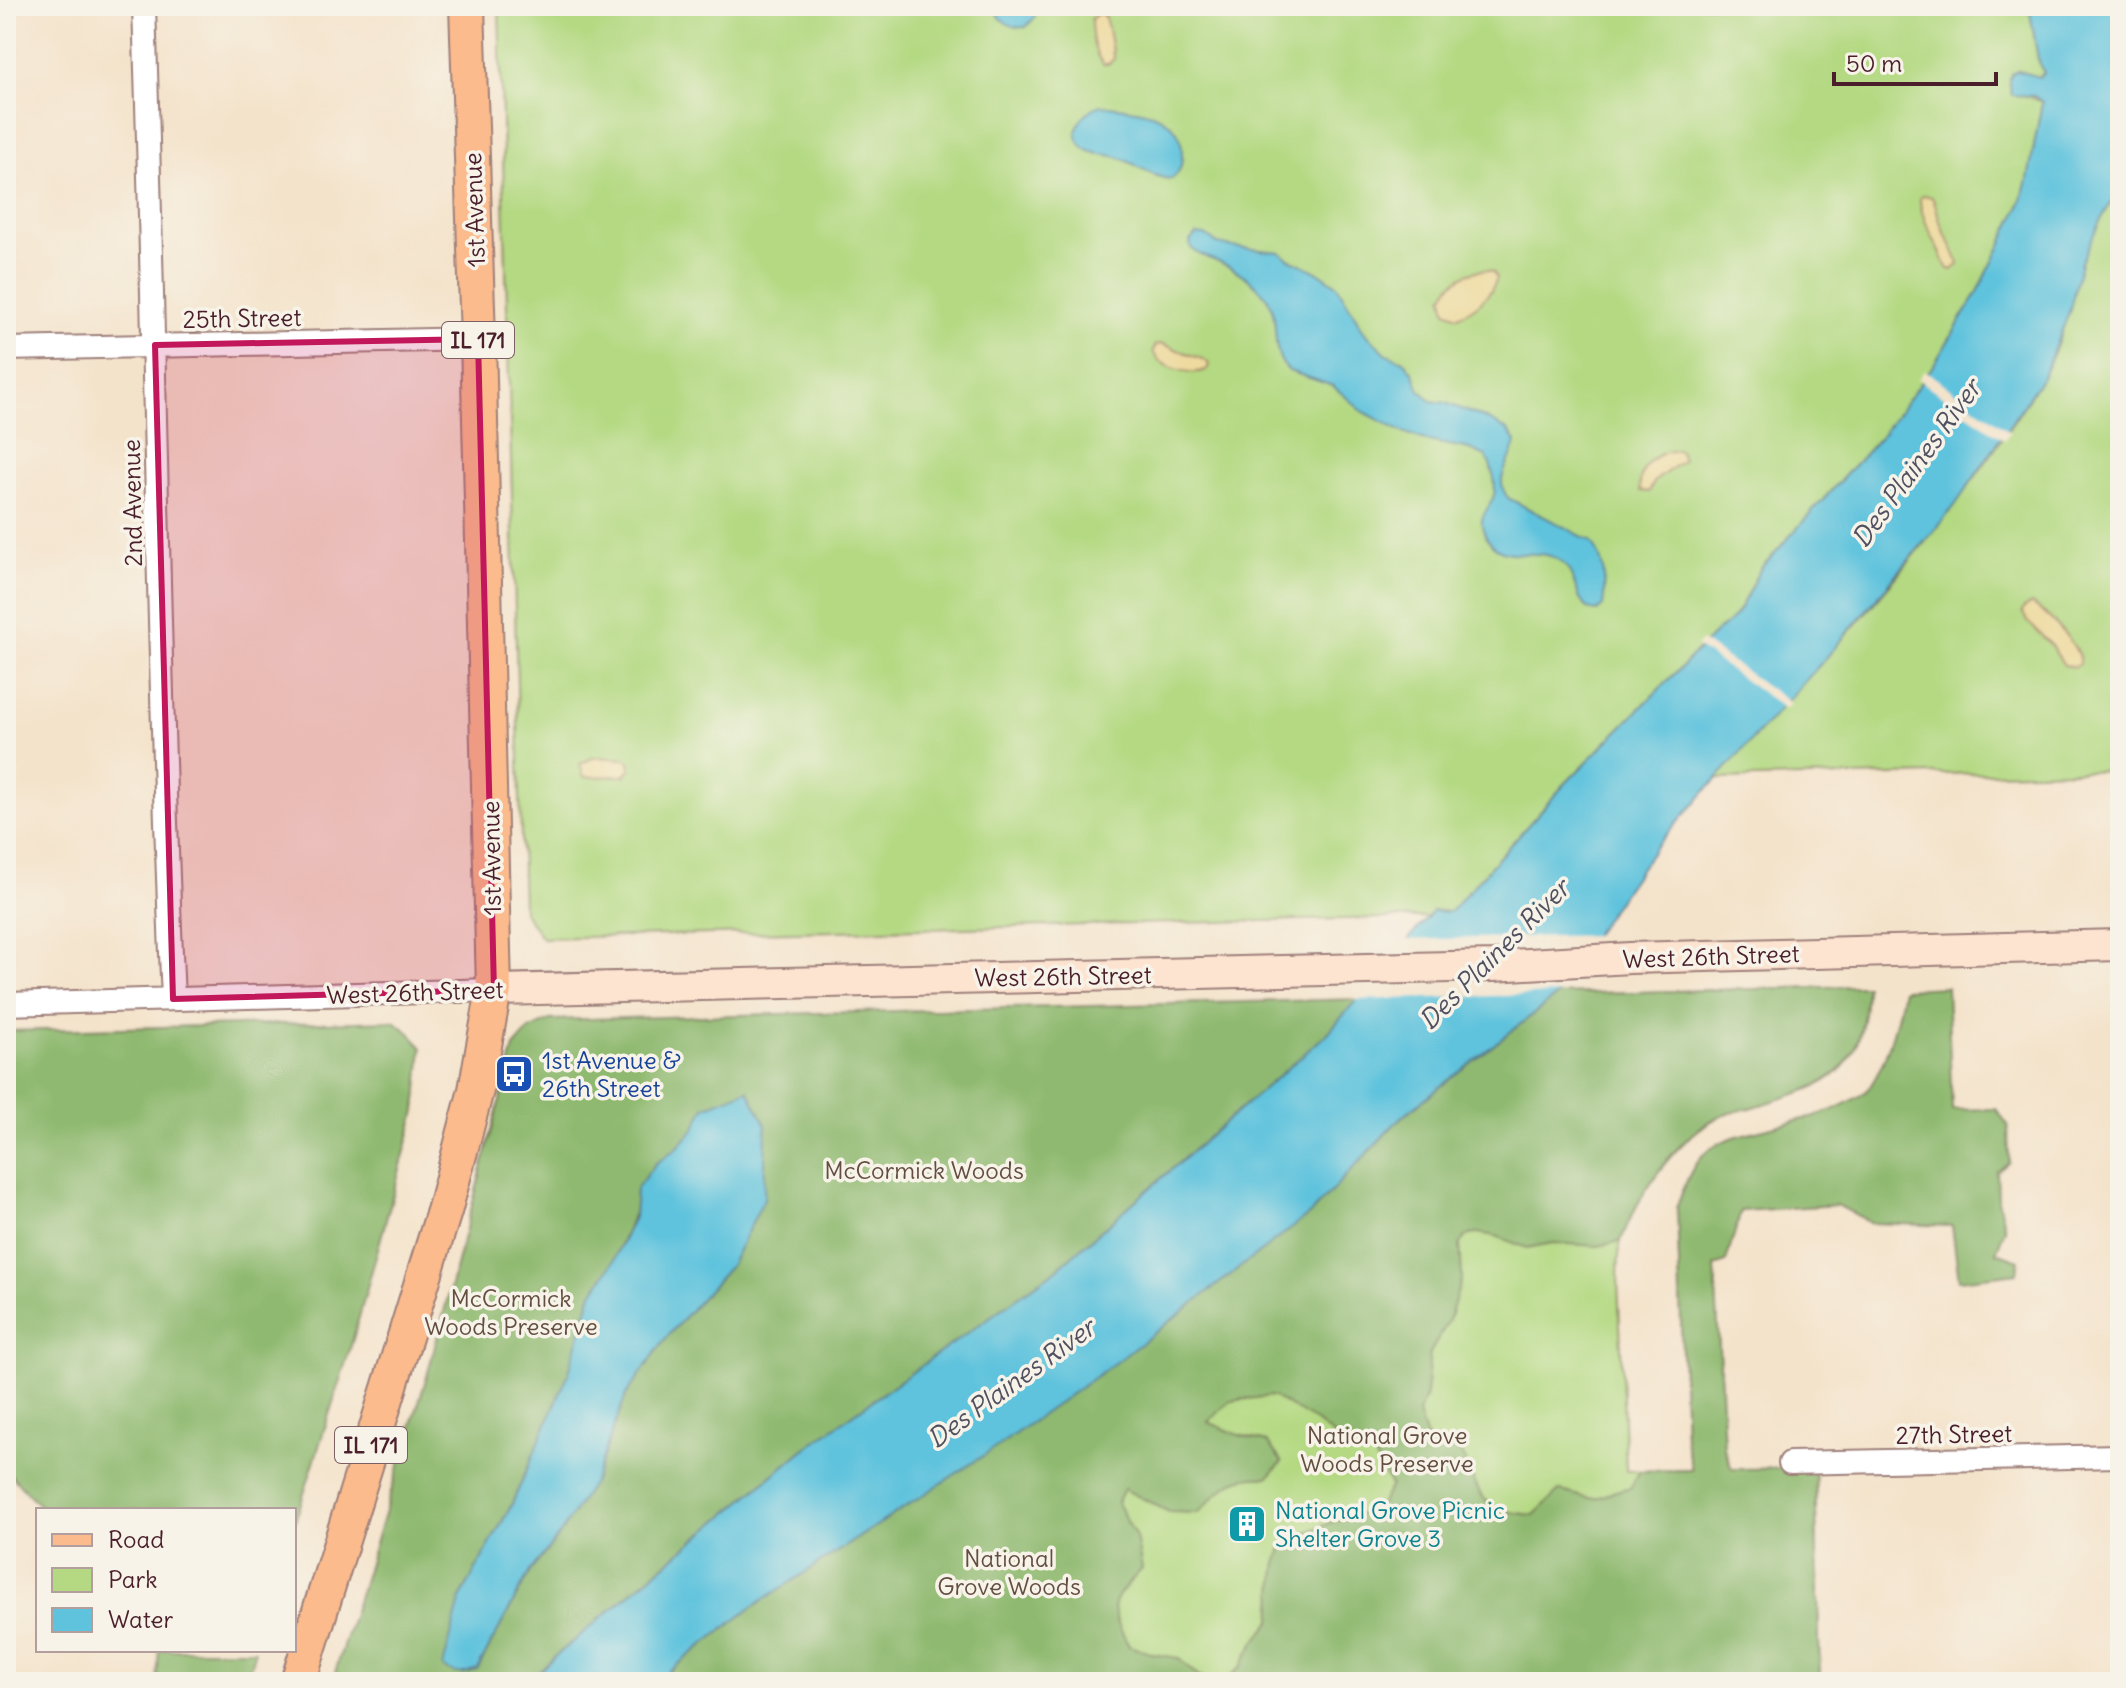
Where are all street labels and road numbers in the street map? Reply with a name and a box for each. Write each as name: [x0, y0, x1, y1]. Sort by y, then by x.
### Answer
street label: 1st Avenue: [457, 152, 491, 268]
street label: 25th Street: [182, 302, 302, 334]
road number: IL 171: [442, 322, 514, 358]
street label: 2nd Avenue: [116, 439, 148, 567]
street label: 1st Avenue: [475, 800, 507, 916]
street label: West 26th Street: [1622, 938, 1800, 974]
street label: West 26th Street: [974, 959, 1152, 993]
street label: West 26th Street: [326, 974, 504, 1010]
street label: 27th Street: [1895, 1418, 2013, 1450]
road number: IL 171: [335, 1427, 407, 1463]

